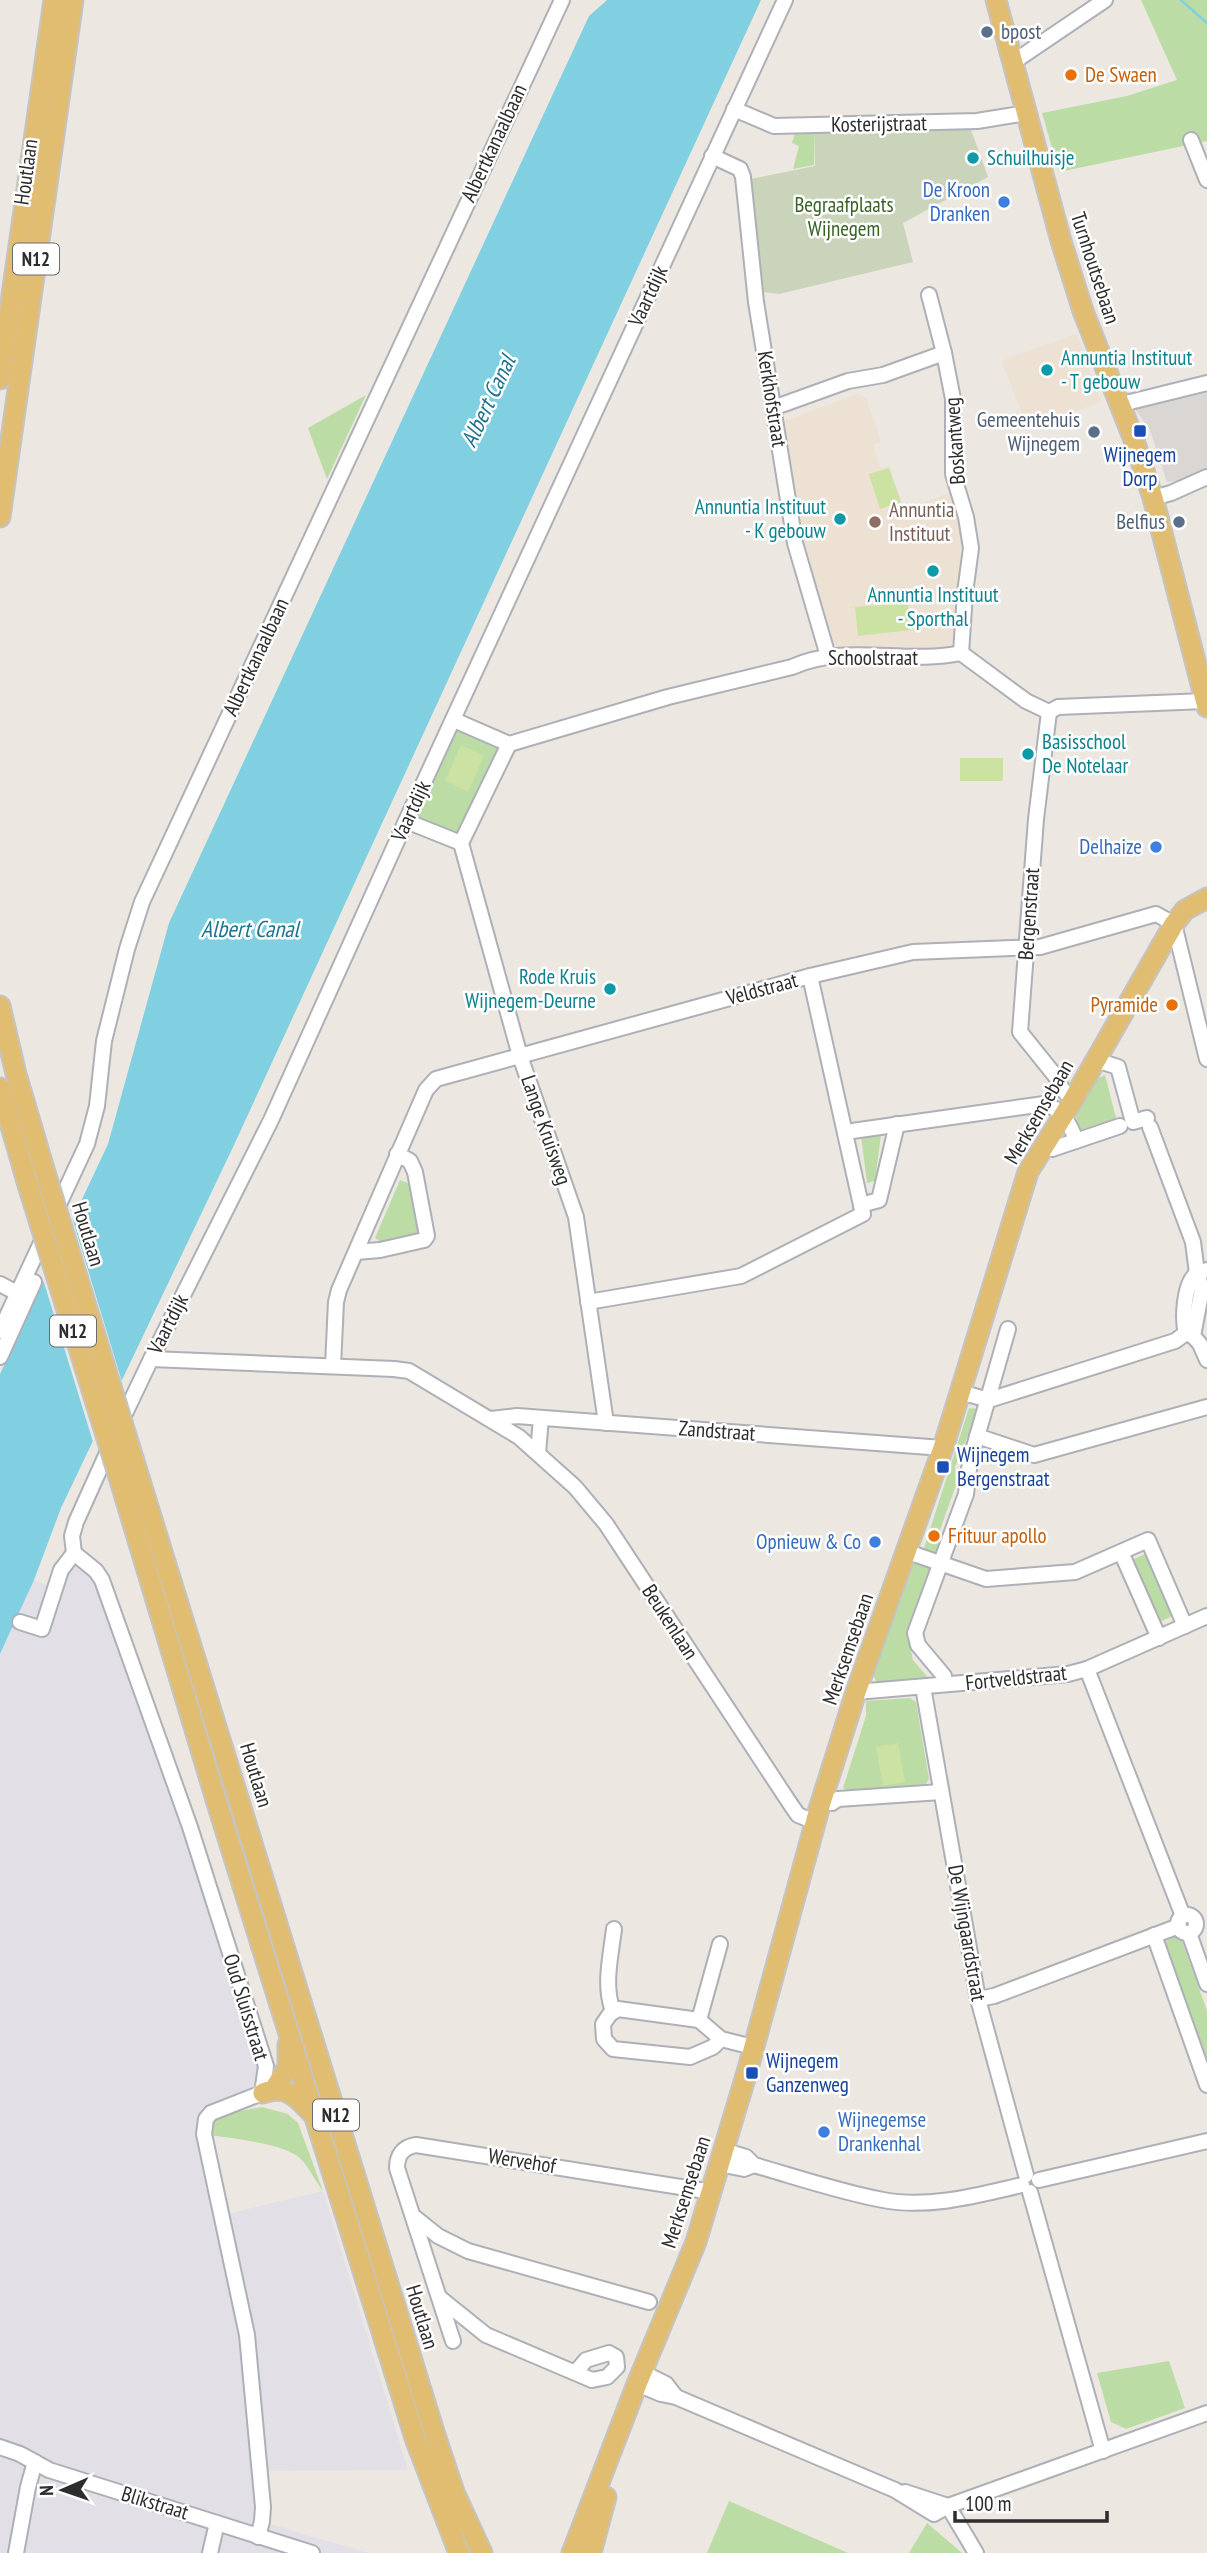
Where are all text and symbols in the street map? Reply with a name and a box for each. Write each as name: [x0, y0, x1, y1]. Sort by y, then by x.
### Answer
place label: bpost: [1001, 18, 1041, 45]
marker: bpost: [979, 24, 995, 40]
place label: De Swaen: [1085, 61, 1157, 88]
marker: De Swaen: [1063, 67, 1079, 83]
street label: Albertkanaalbaan: [454, 79, 533, 206]
street label: Kosterijstraat: [831, 109, 927, 138]
street label: Houtlaan: [8, 137, 43, 207]
place label: Schuilhuisje: [987, 144, 1074, 171]
marker: Schuilhuisje: [965, 150, 981, 166]
place label: De Kroon Dranken: [923, 176, 990, 227]
park label: Begraafplaats Wijnegem: [794, 191, 894, 242]
marker: De Kroon Dranken: [996, 194, 1012, 210]
street label: Turnhoutsebaan: [1065, 209, 1126, 327]
road number: N12: [13, 244, 59, 274]
street label: Vaartdijk: [621, 261, 673, 331]
place label: Annuntia Instituut - T gebouw: [1061, 344, 1192, 395]
water label: Albert Canal: [454, 348, 522, 451]
street label: Kerkhofstraat: [752, 349, 793, 449]
marker: Annuntia Instituut - T gebouw: [1039, 362, 1055, 378]
street label: Boskantweg: [938, 397, 971, 486]
place label: Gemeentehuis Wijnegem: [977, 406, 1080, 457]
marker: Wijnegem Dorp: [1132, 423, 1148, 439]
marker: Gemeentehuis Wijnegem: [1086, 424, 1102, 440]
place label: Wijnegem Dorp: [1104, 441, 1176, 492]
place label: Annuntia Instituut - K gebouw: [695, 493, 827, 544]
place label: Annuntia Instituut: [889, 496, 954, 547]
place label: Belfius: [1116, 508, 1165, 535]
marker: Annuntia Instituut - K gebouw: [832, 511, 848, 527]
marker: Annuntia Instituut: [867, 514, 883, 530]
marker: Belfius: [1171, 514, 1187, 530]
marker: Annuntia Instituut - Sporthal: [925, 563, 941, 579]
place label: Annuntia Instituut - Sporthal: [867, 581, 999, 632]
street label: Albertkanaalbaan: [216, 593, 295, 720]
street label: Schoolstraat: [828, 644, 918, 671]
place label: Basisschool De Notelaar: [1042, 728, 1128, 779]
marker: Basisschool De Notelaar: [1020, 746, 1036, 762]
street label: Vaartdijk: [384, 776, 436, 846]
place label: Delhaize: [1079, 833, 1142, 860]
marker: Delhaize: [1148, 839, 1164, 855]
street label: Bergenstraat: [1012, 867, 1045, 961]
water label: Albert Canal: [201, 914, 302, 943]
place label: Rode Kruis Wijnegem-Deurne: [465, 963, 596, 1014]
street label: Veldstraat: [722, 966, 801, 1011]
marker: Rode Kruis Wijnegem-Deurne: [602, 981, 618, 997]
place label: Pyramide: [1090, 991, 1158, 1018]
marker: Pyramide: [1164, 997, 1180, 1013]
street label: Merksemsebaan: [998, 1055, 1079, 1169]
street label: Lange Kruisweg: [515, 1071, 578, 1188]
street label: Houtlaan: [66, 1198, 111, 1269]
street label: Vaartdijk: [141, 1289, 194, 1359]
road number: N12: [50, 1316, 96, 1346]
street label: Zandstraat: [678, 1414, 757, 1447]
place label: Wijnegem Bergenstraat: [957, 1441, 1050, 1492]
marker: Wijnegem Bergenstraat: [935, 1459, 951, 1475]
place label: Frituur apollo: [948, 1522, 1047, 1549]
place label: Opnieuw & Co: [756, 1528, 861, 1555]
marker: Frituur apollo: [926, 1528, 942, 1544]
marker: Opnieuw & Co: [867, 1534, 883, 1550]
street label: Beukenlaan: [636, 1579, 705, 1664]
street label: Merksemsebaan: [816, 1589, 879, 1708]
street label: Fortveldstraat: [964, 1659, 1068, 1696]
street label: Houtlaan: [234, 1739, 279, 1810]
street label: De Wijngaardstraat: [942, 1863, 993, 2003]
street label: Oud Sluisstraat: [217, 1950, 276, 2064]
place label: Wijnegem Ganzenweg: [766, 2047, 849, 2098]
marker: Wijnegem Ganzenweg: [744, 2065, 760, 2081]
road number: N12: [313, 2100, 359, 2130]
place label: Wijnegemse Drankenhal: [838, 2106, 926, 2157]
marker: Wijnegemse Drankenhal: [816, 2124, 832, 2140]
street label: Merksemsebaan: [655, 2132, 716, 2251]
street label: Wervehof: [486, 2142, 558, 2179]
street label: Houtlaan: [400, 2281, 445, 2352]
north arrow: [28, 2455, 98, 2525]
street label: Blikstraat: [118, 2480, 192, 2526]
scale bar: [955, 2480, 1107, 2524]
text: N: [34, 2485, 58, 2496]
text: 100 m: [965, 2490, 1011, 2517]

